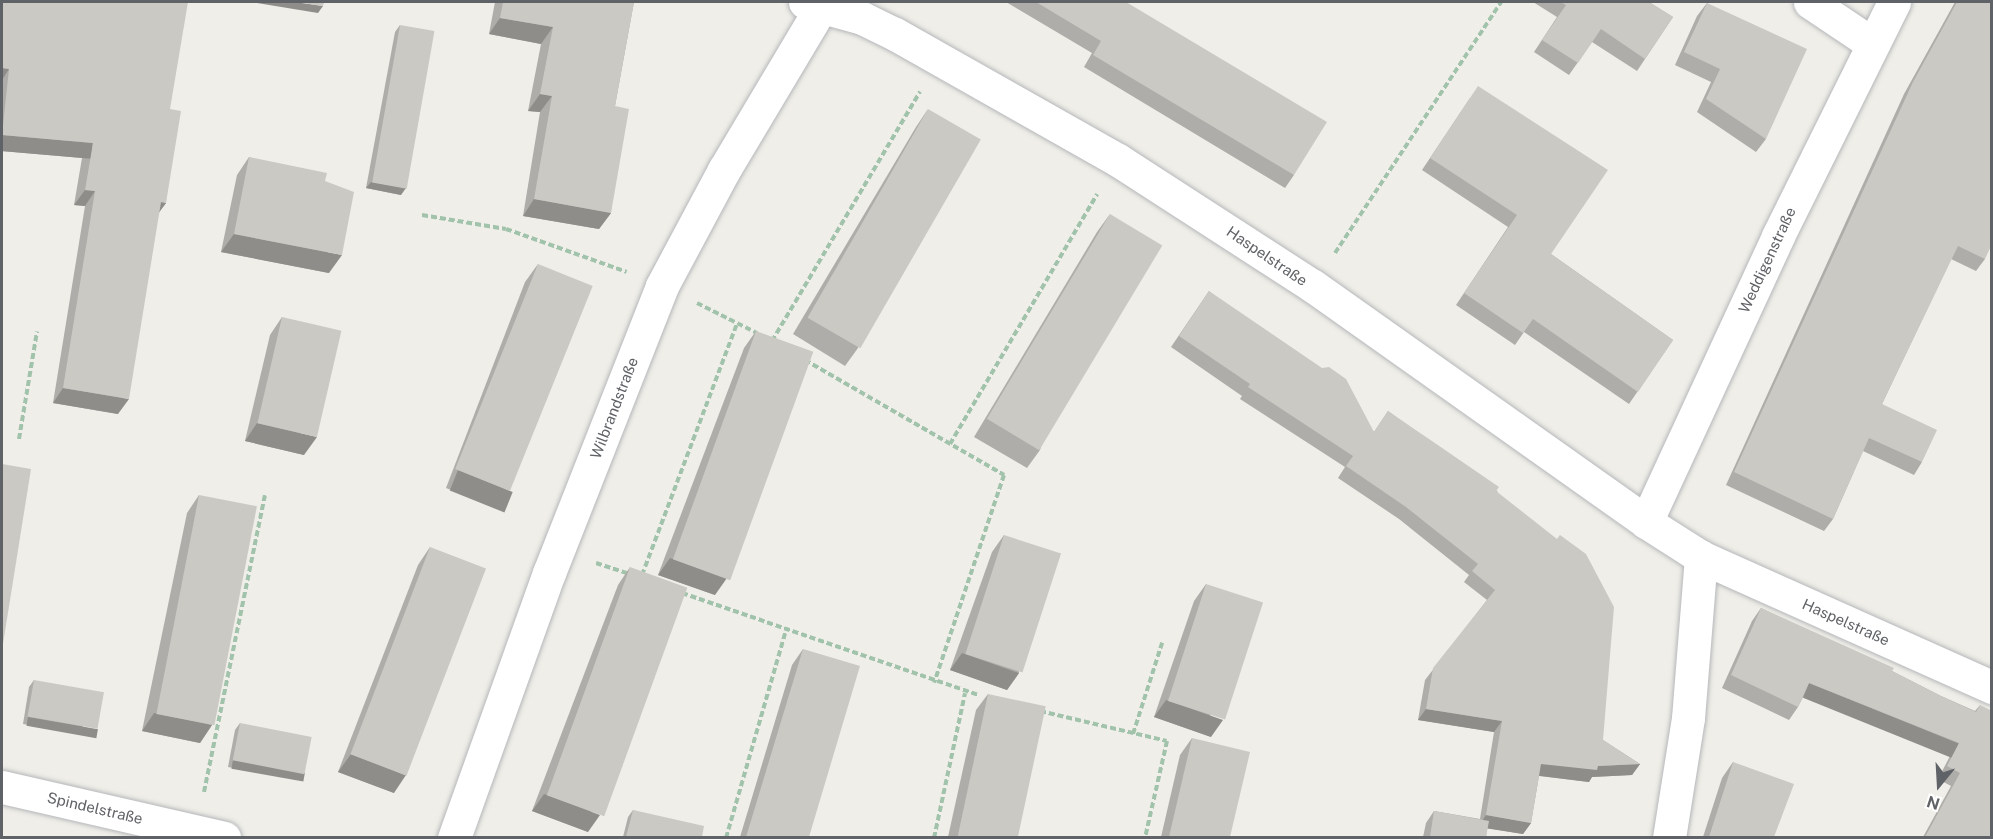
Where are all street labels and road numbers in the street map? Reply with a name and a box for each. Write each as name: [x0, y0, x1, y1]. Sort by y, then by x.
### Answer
street label: Weddigenstraße: [1735, 204, 1799, 316]
street label: Haspelstraße: [1223, 222, 1311, 290]
street label: Wilbrandstraße: [586, 355, 642, 461]
street label: Haspelstraße: [1800, 595, 1892, 649]
street label: Spindelstraße: [45, 788, 145, 828]

